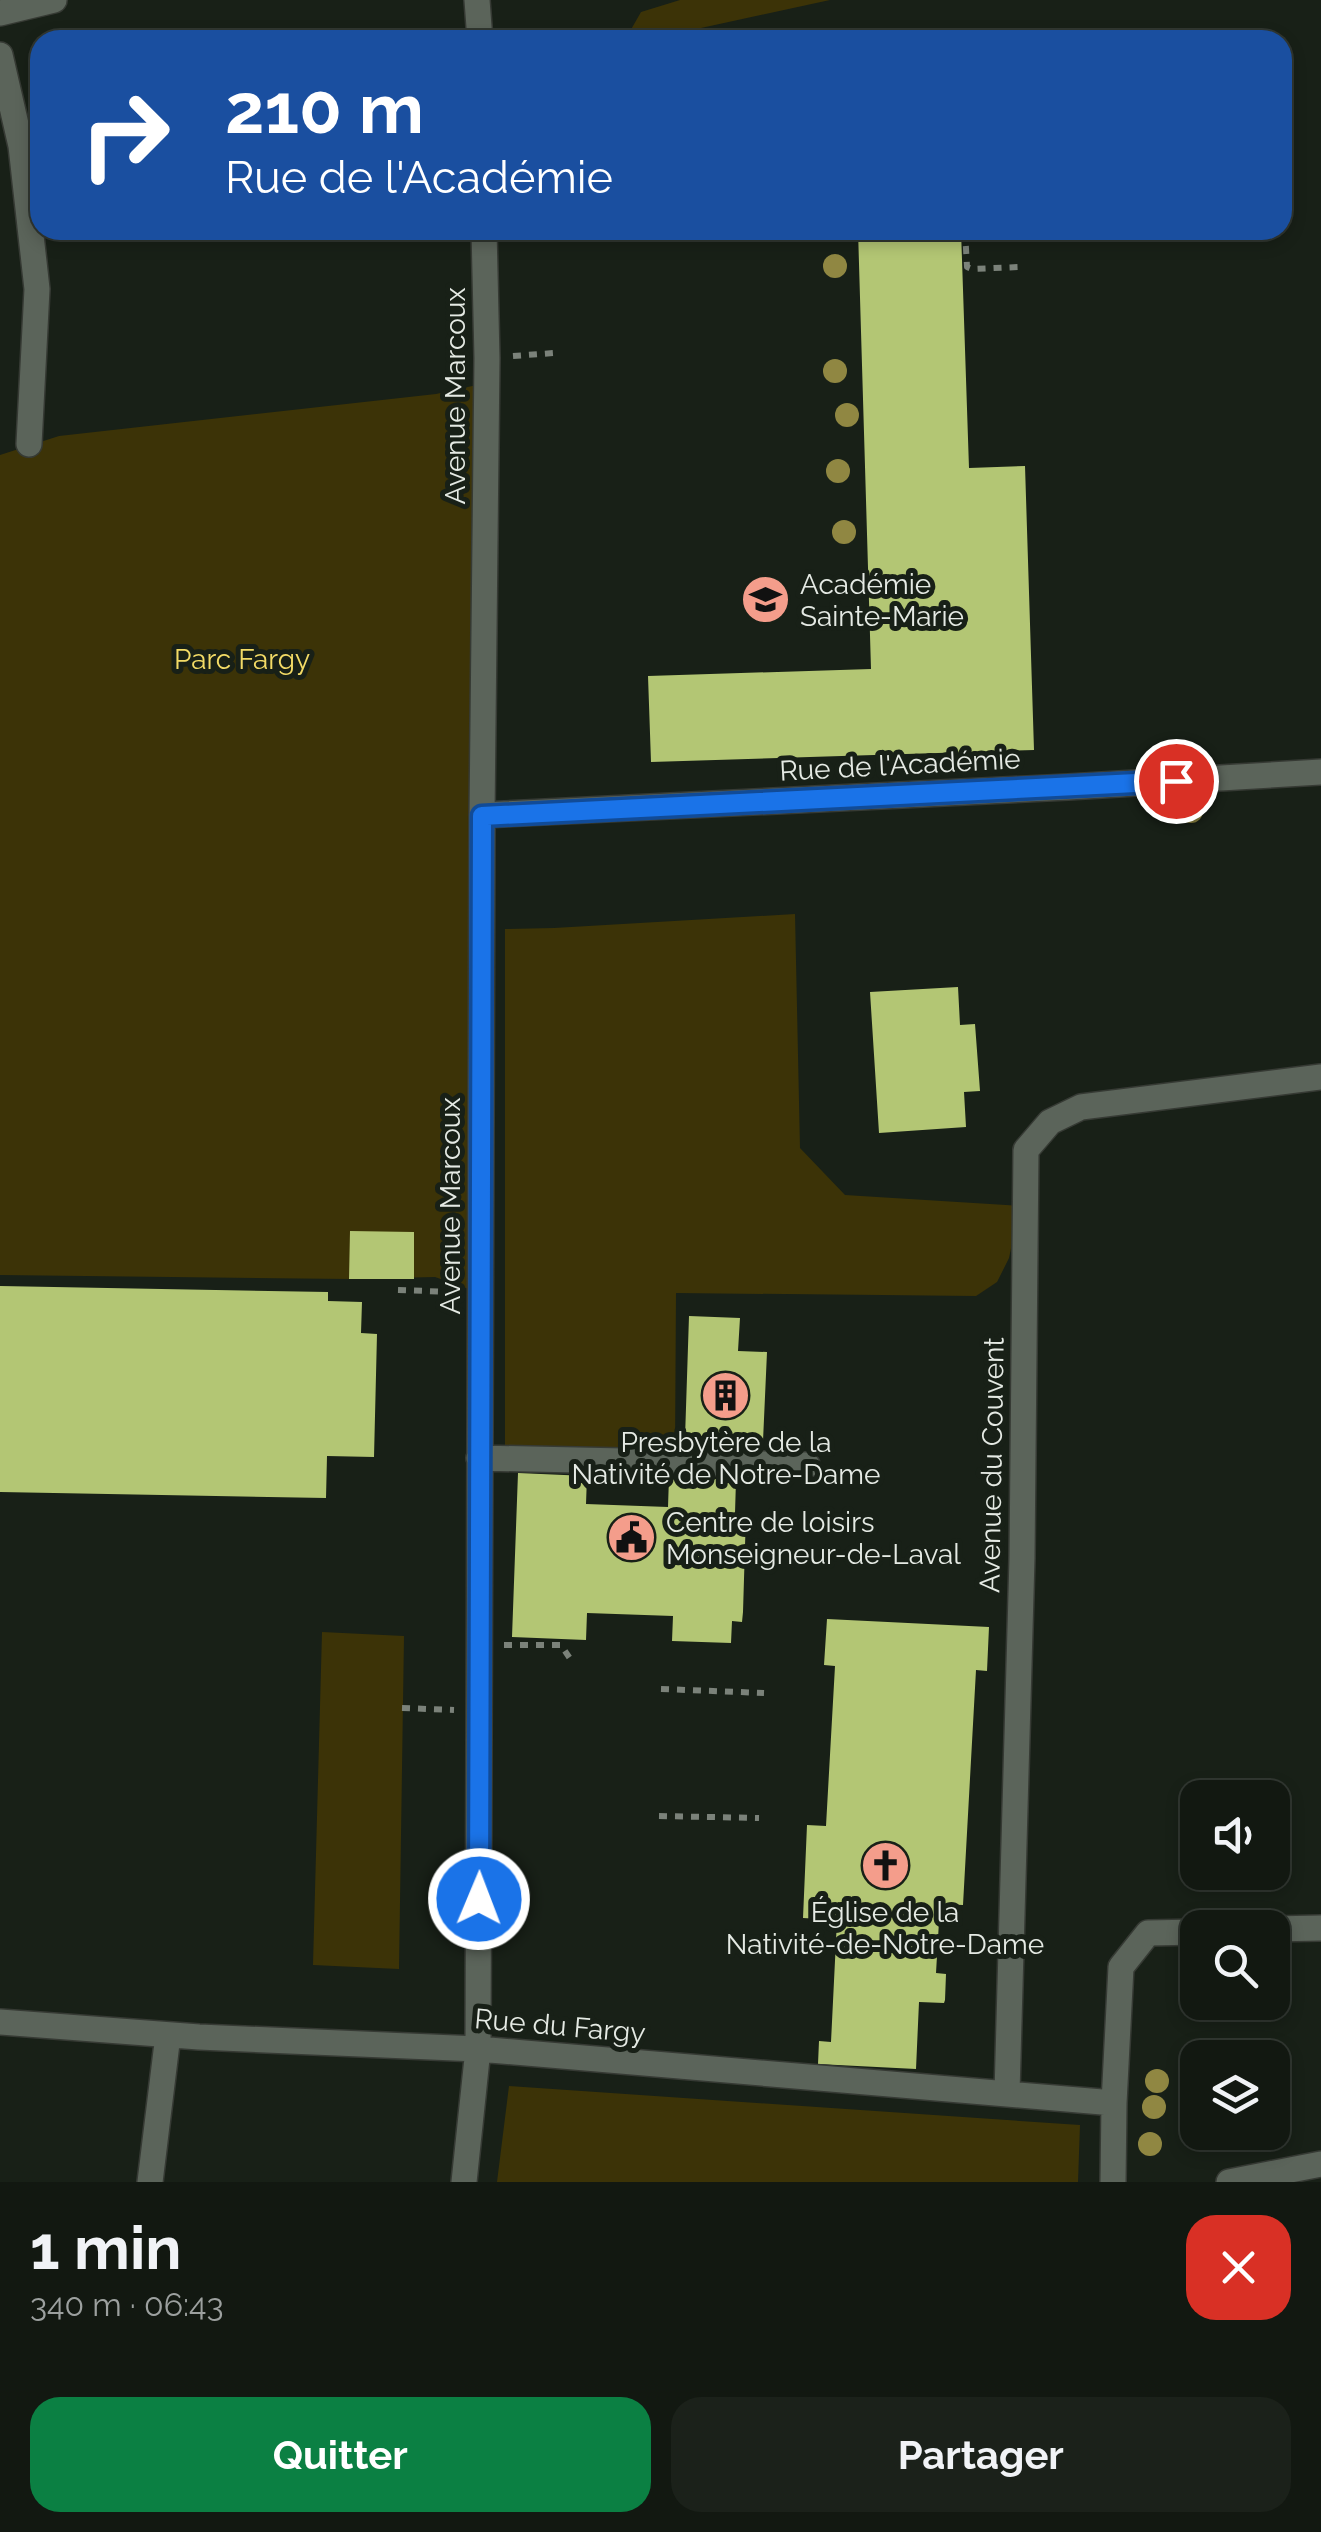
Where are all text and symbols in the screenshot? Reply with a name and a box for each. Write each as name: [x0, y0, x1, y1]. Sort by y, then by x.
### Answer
text: 210 m: [225, 67, 424, 149]
icon: right: [60, 70, 190, 200]
text: Rue de l'Académie: [225, 151, 613, 204]
street label: Avenue Marcoux: [439, 287, 472, 505]
place label: Académie Sainte-Marie: [800, 568, 964, 633]
school or university icon: Académie Sainte-Marie: [739, 574, 791, 626]
park label: Parc Fargy: [174, 643, 310, 676]
pin: [1134, 739, 1219, 824]
street label: Rue de l'Académie: [779, 742, 1021, 788]
icon: arrive: [1149, 754, 1204, 809]
street label: Avenue Marcoux: [434, 1097, 467, 1315]
street label: Avenue du Couvent: [973, 1336, 1011, 1593]
building icon: Presbytère de la Nativité de Notre-Dame: [700, 1369, 752, 1421]
place label: Presbytère de la Nativité de Notre-Dame: [571, 1426, 881, 1491]
place label: Centre de loisirs Monseigneur-de-Laval: [666, 1506, 961, 1571]
public building icon: Centre de loisirs Monseigneur-de-Laval: [605, 1512, 657, 1564]
map controls: [1180, 1780, 1290, 2150]
button: sound: [1180, 1780, 1290, 1890]
church icon: Église de la Nativité-de-Notre-Dame: [859, 1839, 911, 1891]
position arrow: [427, 1847, 531, 1951]
place label: Église de la Nativité-de-Notre-Dame: [726, 1896, 1044, 1961]
button: search: [1180, 1910, 1290, 2020]
street label: Rue du Fargy: [473, 2002, 647, 2050]
button: layers: [1180, 2040, 1290, 2150]
text: 1 min: [30, 2213, 181, 2283]
button: close: [1186, 2215, 1291, 2320]
text: 340 m · 06:43: [30, 2286, 224, 2323]
button: Quitter: [30, 2397, 651, 2512]
button: Partager: [671, 2397, 1291, 2512]

